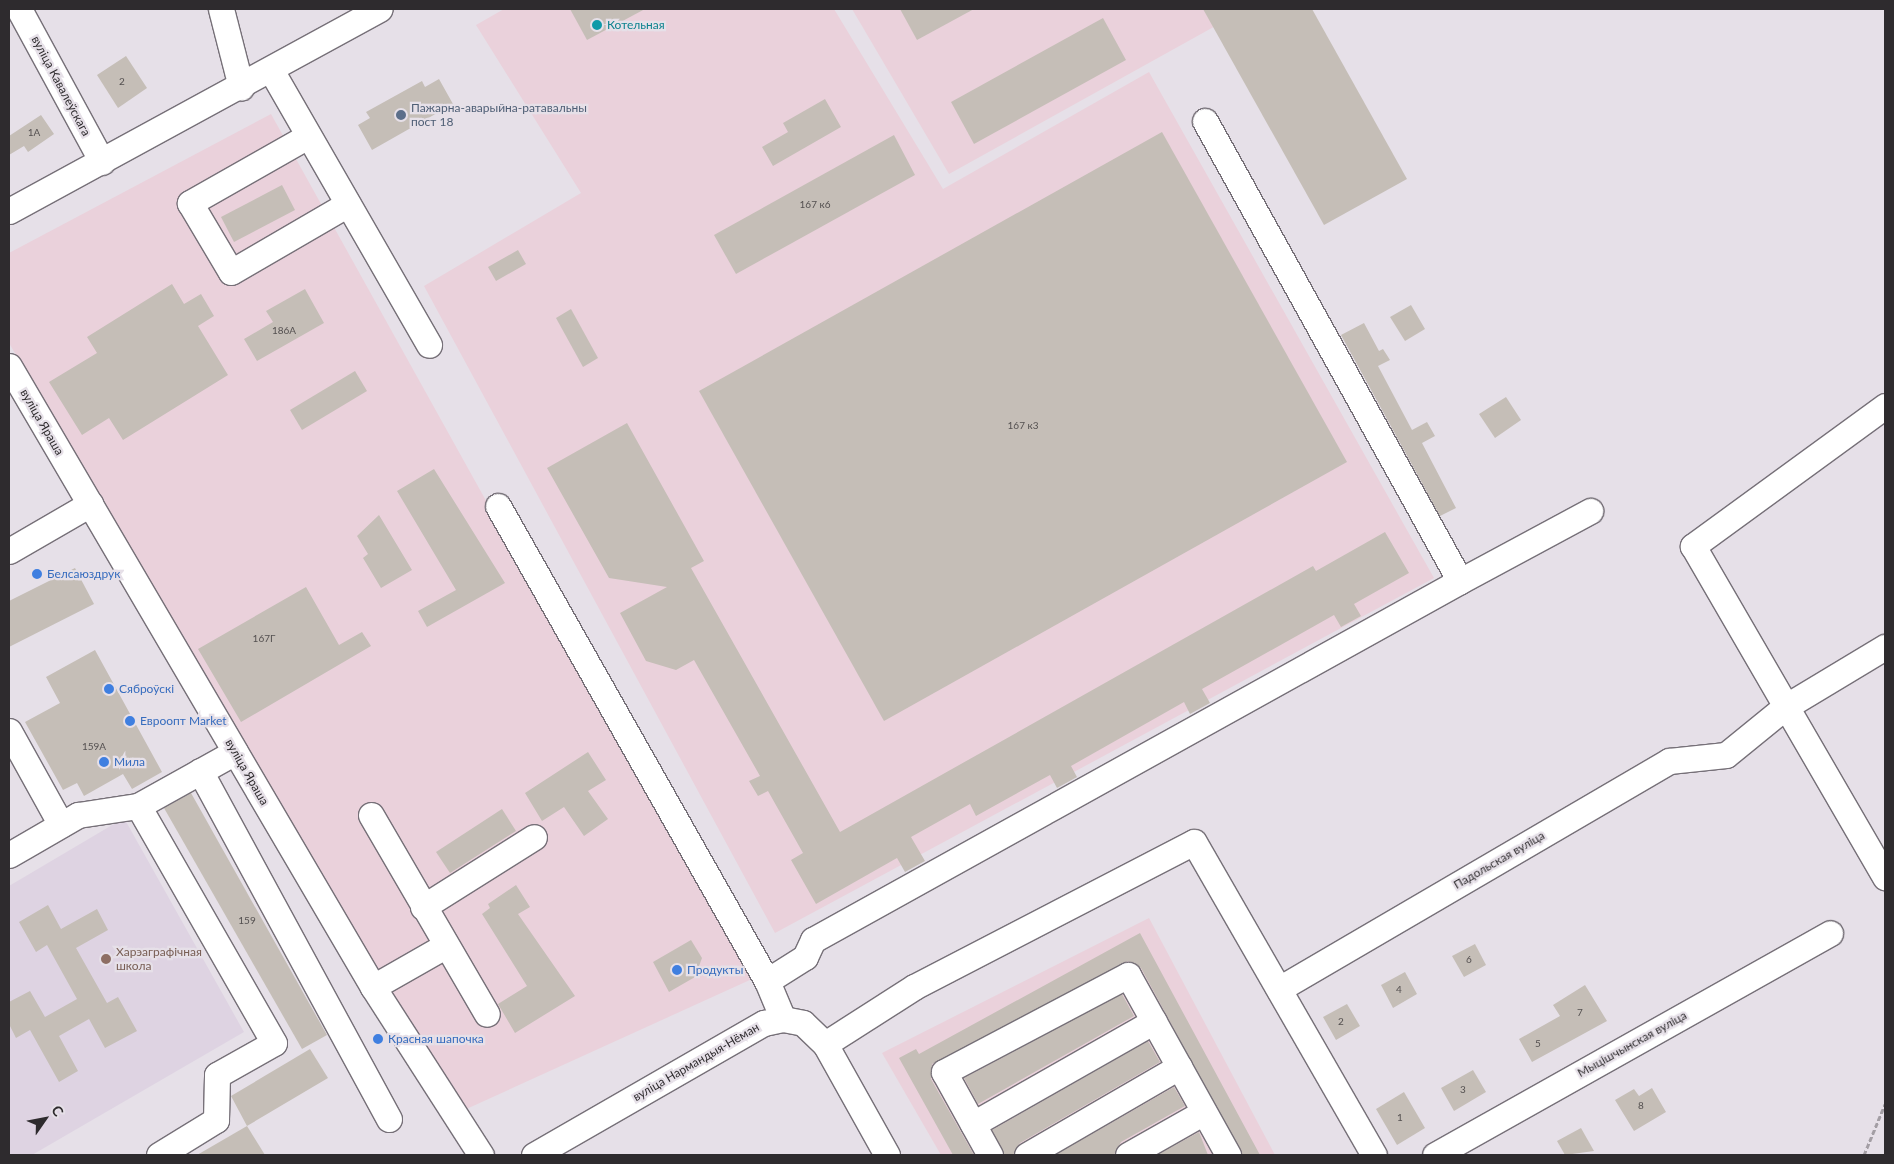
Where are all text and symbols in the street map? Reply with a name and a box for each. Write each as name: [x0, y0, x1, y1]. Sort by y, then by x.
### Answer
place label: Котельная: [607, 18, 665, 32]
marker: Котельная: [591, 19, 603, 31]
street label: вуліца Кавалеўскага: [28, 33, 94, 139]
house number: 2: [119, 76, 125, 88]
place label: Пажарна-аварыйна-ратавальны пост 18: [411, 101, 587, 129]
marker: Пажарна-аварыйна-ратавальны пост 18: [395, 109, 407, 121]
house number: 1А: [28, 127, 40, 139]
house number: 167 к6: [800, 199, 830, 211]
house number: 186А: [272, 325, 296, 337]
street label: вуліца Яраша: [17, 386, 67, 458]
house number: 167 к3: [1008, 420, 1038, 432]
place label: Белсаюздрук: [47, 567, 120, 581]
marker: Белсаюздрук: [31, 568, 43, 580]
house number: 167Г: [253, 633, 275, 645]
place label: Сяброўскі: [119, 682, 174, 696]
marker: Сяброўскі: [103, 683, 115, 695]
place label: Евроопт Market: [140, 714, 227, 728]
marker: Евроопт Market: [124, 715, 136, 727]
street label: вуліца Яраша: [222, 736, 272, 808]
house number: 159А: [82, 741, 106, 753]
place label: Мила: [114, 755, 145, 769]
marker: Мила: [98, 756, 110, 768]
street label: Падольская вуліца: [1451, 828, 1547, 892]
house number: 159: [238, 915, 256, 927]
place label: Харэаграфічная школа: [116, 945, 202, 973]
marker: Харэаграфічная школа: [100, 953, 112, 965]
house number: 6: [1466, 954, 1472, 966]
place label: Продукты: [687, 963, 743, 977]
marker: Продукты: [671, 964, 683, 976]
house number: 4: [1396, 984, 1402, 996]
house number: 7: [1577, 1007, 1583, 1019]
street label: Мыцішчынская вуліца: [1575, 1008, 1689, 1080]
house number: 2: [1338, 1016, 1344, 1028]
street label: вуліца Нармандыя-Нёман: [630, 1020, 762, 1104]
place label: Красная шапочка: [388, 1032, 484, 1046]
marker: Красная шапочка: [372, 1033, 384, 1045]
house number: 5: [1535, 1038, 1541, 1050]
house number: 3: [1460, 1084, 1466, 1096]
north arrow: [20, 1094, 70, 1144]
house number: 8: [1638, 1100, 1644, 1112]
text: С: [48, 1102, 68, 1119]
house number: 1: [1397, 1112, 1403, 1124]

